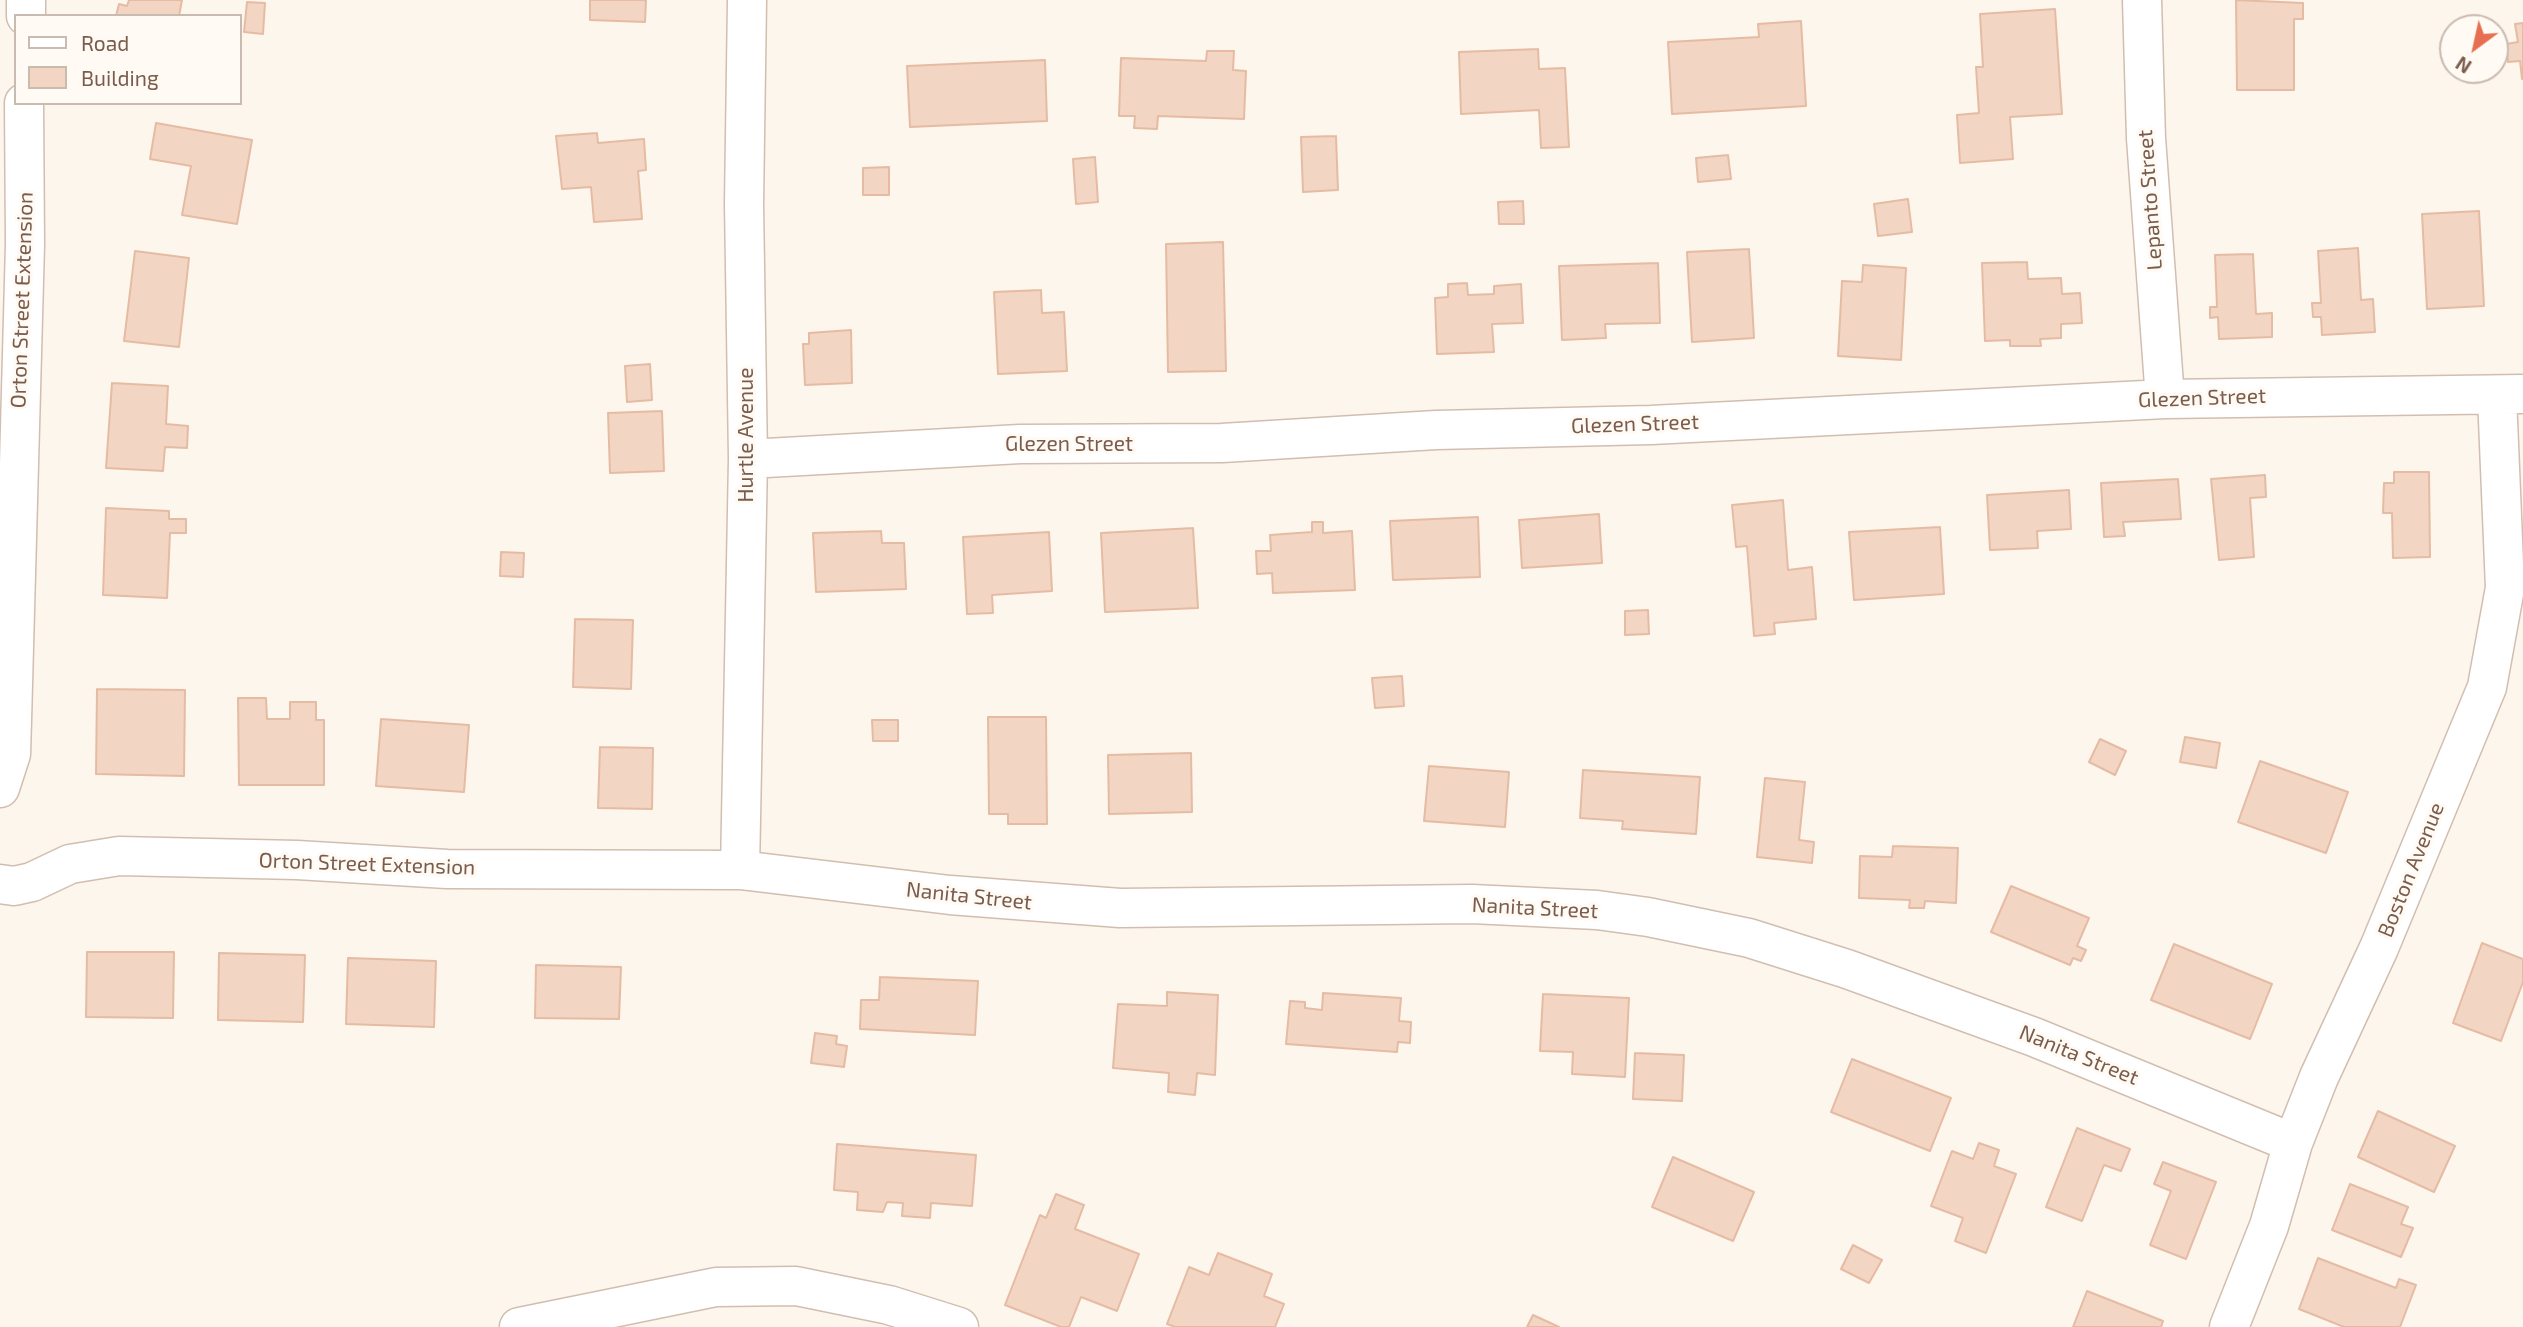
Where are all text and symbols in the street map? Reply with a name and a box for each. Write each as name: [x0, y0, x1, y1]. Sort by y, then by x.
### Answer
legend: [14, 14, 242, 105]
north arrow: [2439, 14, 2509, 84]
text: Road: [81, 30, 129, 55]
text: N: [2451, 52, 2475, 79]
text: Building: [81, 65, 159, 90]
street label: Lepanto Street: [2133, 129, 2167, 271]
street label: Orton Street Extension: [6, 191, 38, 409]
street label: Hurtle Avenue: [733, 368, 759, 502]
street label: Glezen Street: [2138, 383, 2266, 413]
street label: Glezen Street: [1571, 409, 1699, 439]
street label: Glezen Street: [1005, 431, 1133, 457]
street label: Boston Avenue: [2373, 799, 2449, 941]
street label: Orton Street Extension: [258, 848, 476, 880]
street label: Nanita Street: [905, 877, 1033, 915]
street label: Nanita Street: [1471, 892, 1599, 924]
street label: Nanita Street: [2016, 1020, 2142, 1090]

